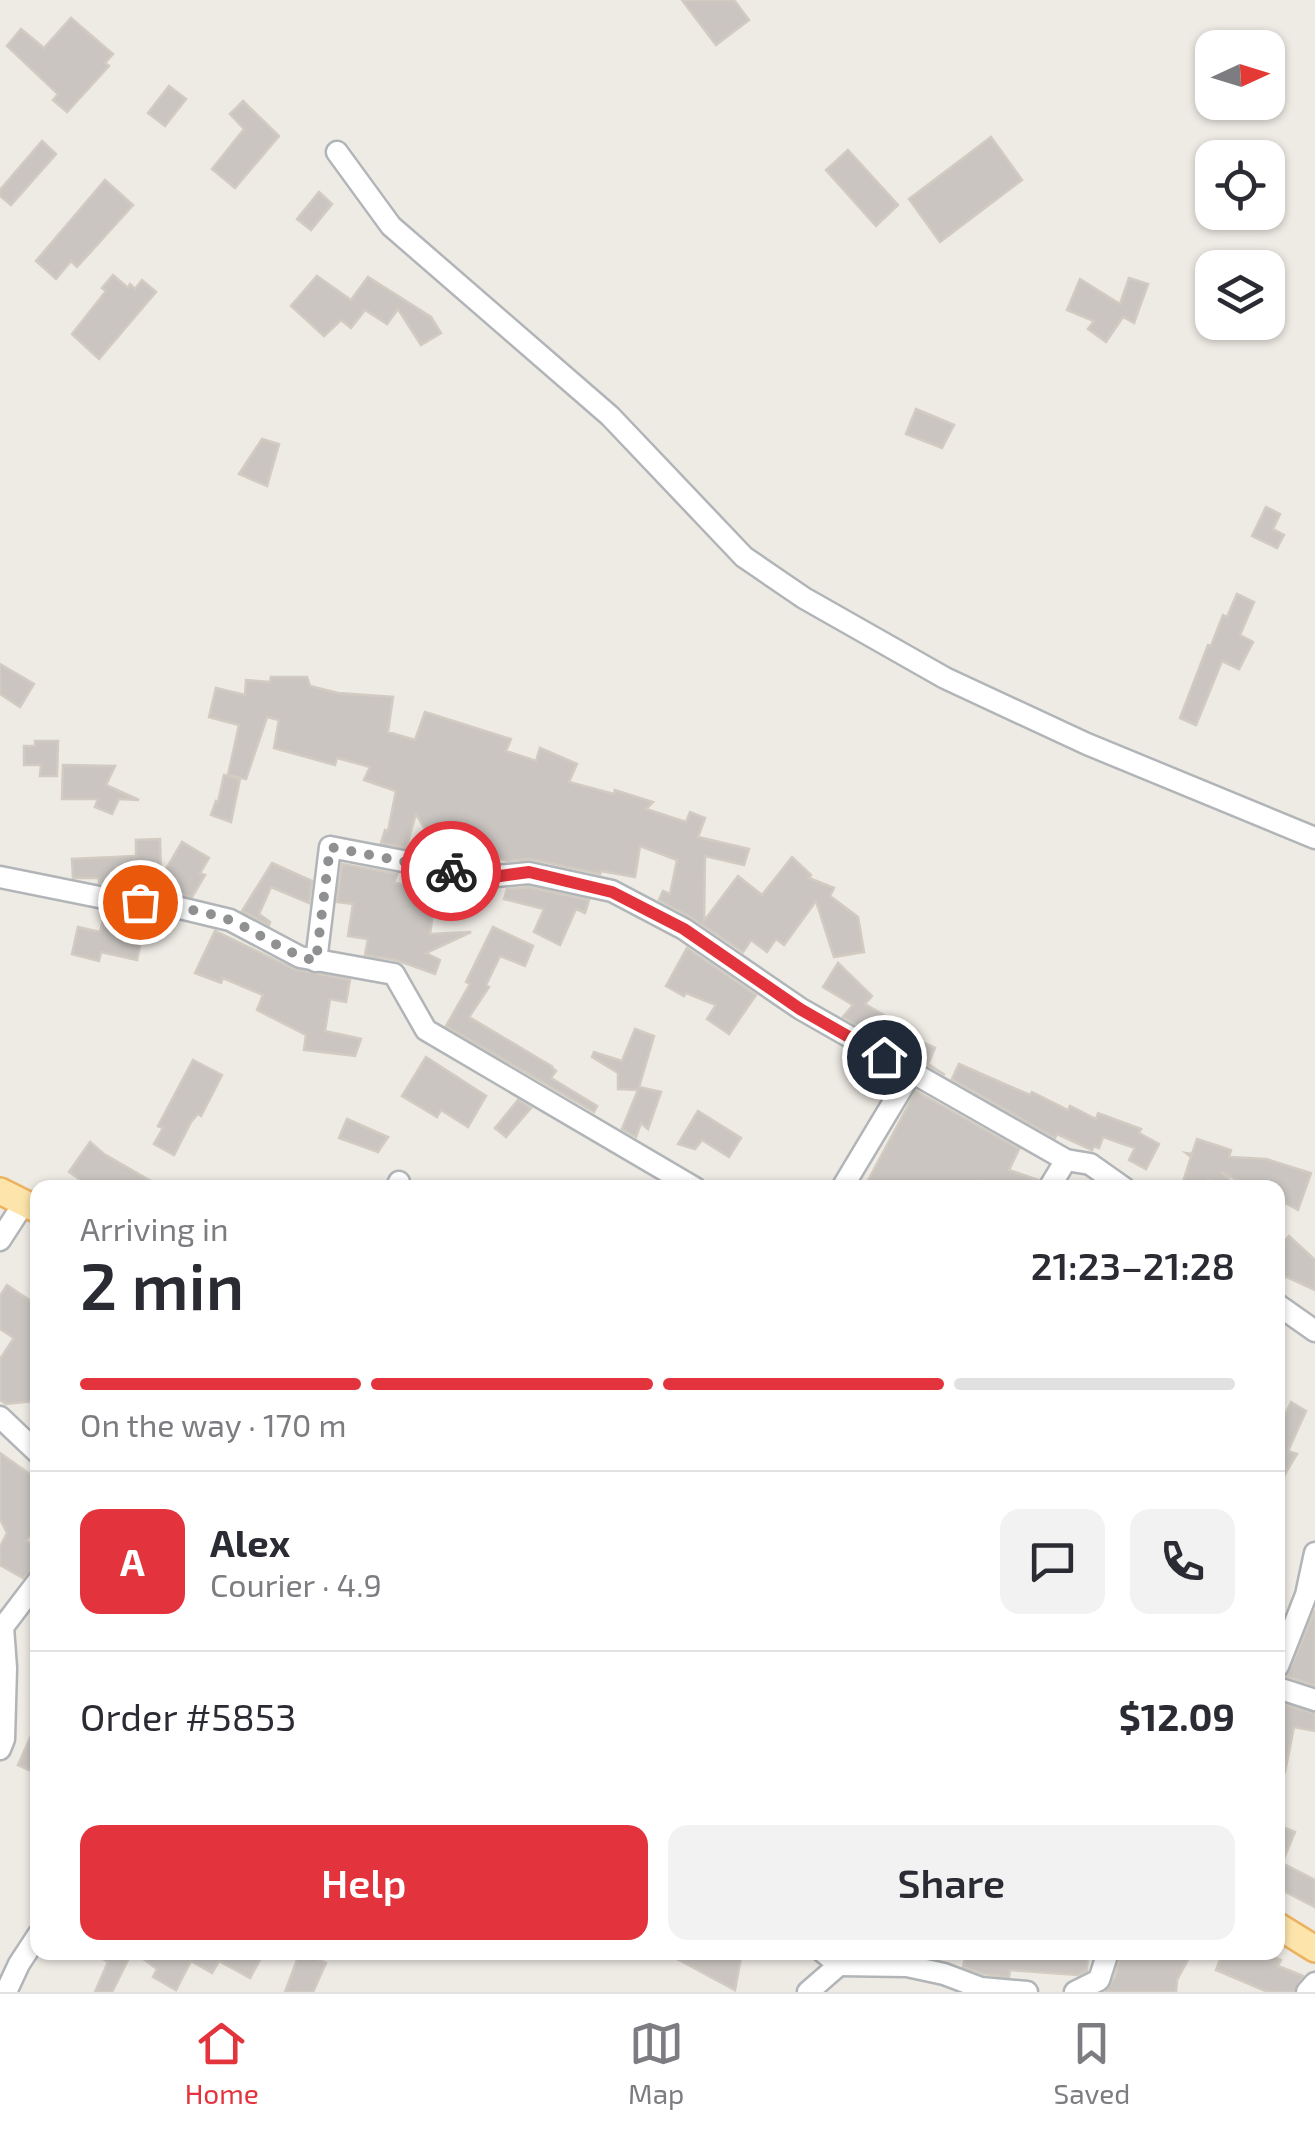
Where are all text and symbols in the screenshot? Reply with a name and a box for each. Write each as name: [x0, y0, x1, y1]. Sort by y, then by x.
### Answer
north arrow: [1195, 30, 1285, 120]
map controls: [1195, 30, 1285, 340]
button: locate: [1195, 140, 1285, 230]
button: layers: [1195, 250, 1285, 340]
courier: [401, 821, 501, 921]
icon: bike: [424, 844, 479, 899]
pin: [98, 860, 183, 945]
icon: bag: [113, 875, 168, 930]
pin: [842, 1015, 927, 1100]
icon: home: [857, 1030, 912, 1085]
text: Arriving in: [80, 1209, 229, 1247]
text: 21:23–21:28: [1031, 1242, 1235, 1288]
text: 2 min: [80, 1245, 244, 1323]
text: On the way · 170 m: [80, 1405, 346, 1443]
button: chat: [1000, 1509, 1105, 1614]
button: phone: [1130, 1509, 1235, 1614]
text: Alex: [210, 1519, 290, 1565]
text: A: [120, 1538, 145, 1584]
text: Courier · 4.9: [210, 1565, 382, 1603]
text: Order #5853: [80, 1693, 296, 1739]
text: $12.09: [1119, 1693, 1235, 1739]
button: Help: [80, 1825, 648, 1940]
button: Share: [668, 1825, 1235, 1940]
tab: Home: [185, 2016, 259, 2110]
tab: Map: [628, 2016, 684, 2110]
tab: Saved: [1054, 2016, 1130, 2110]

